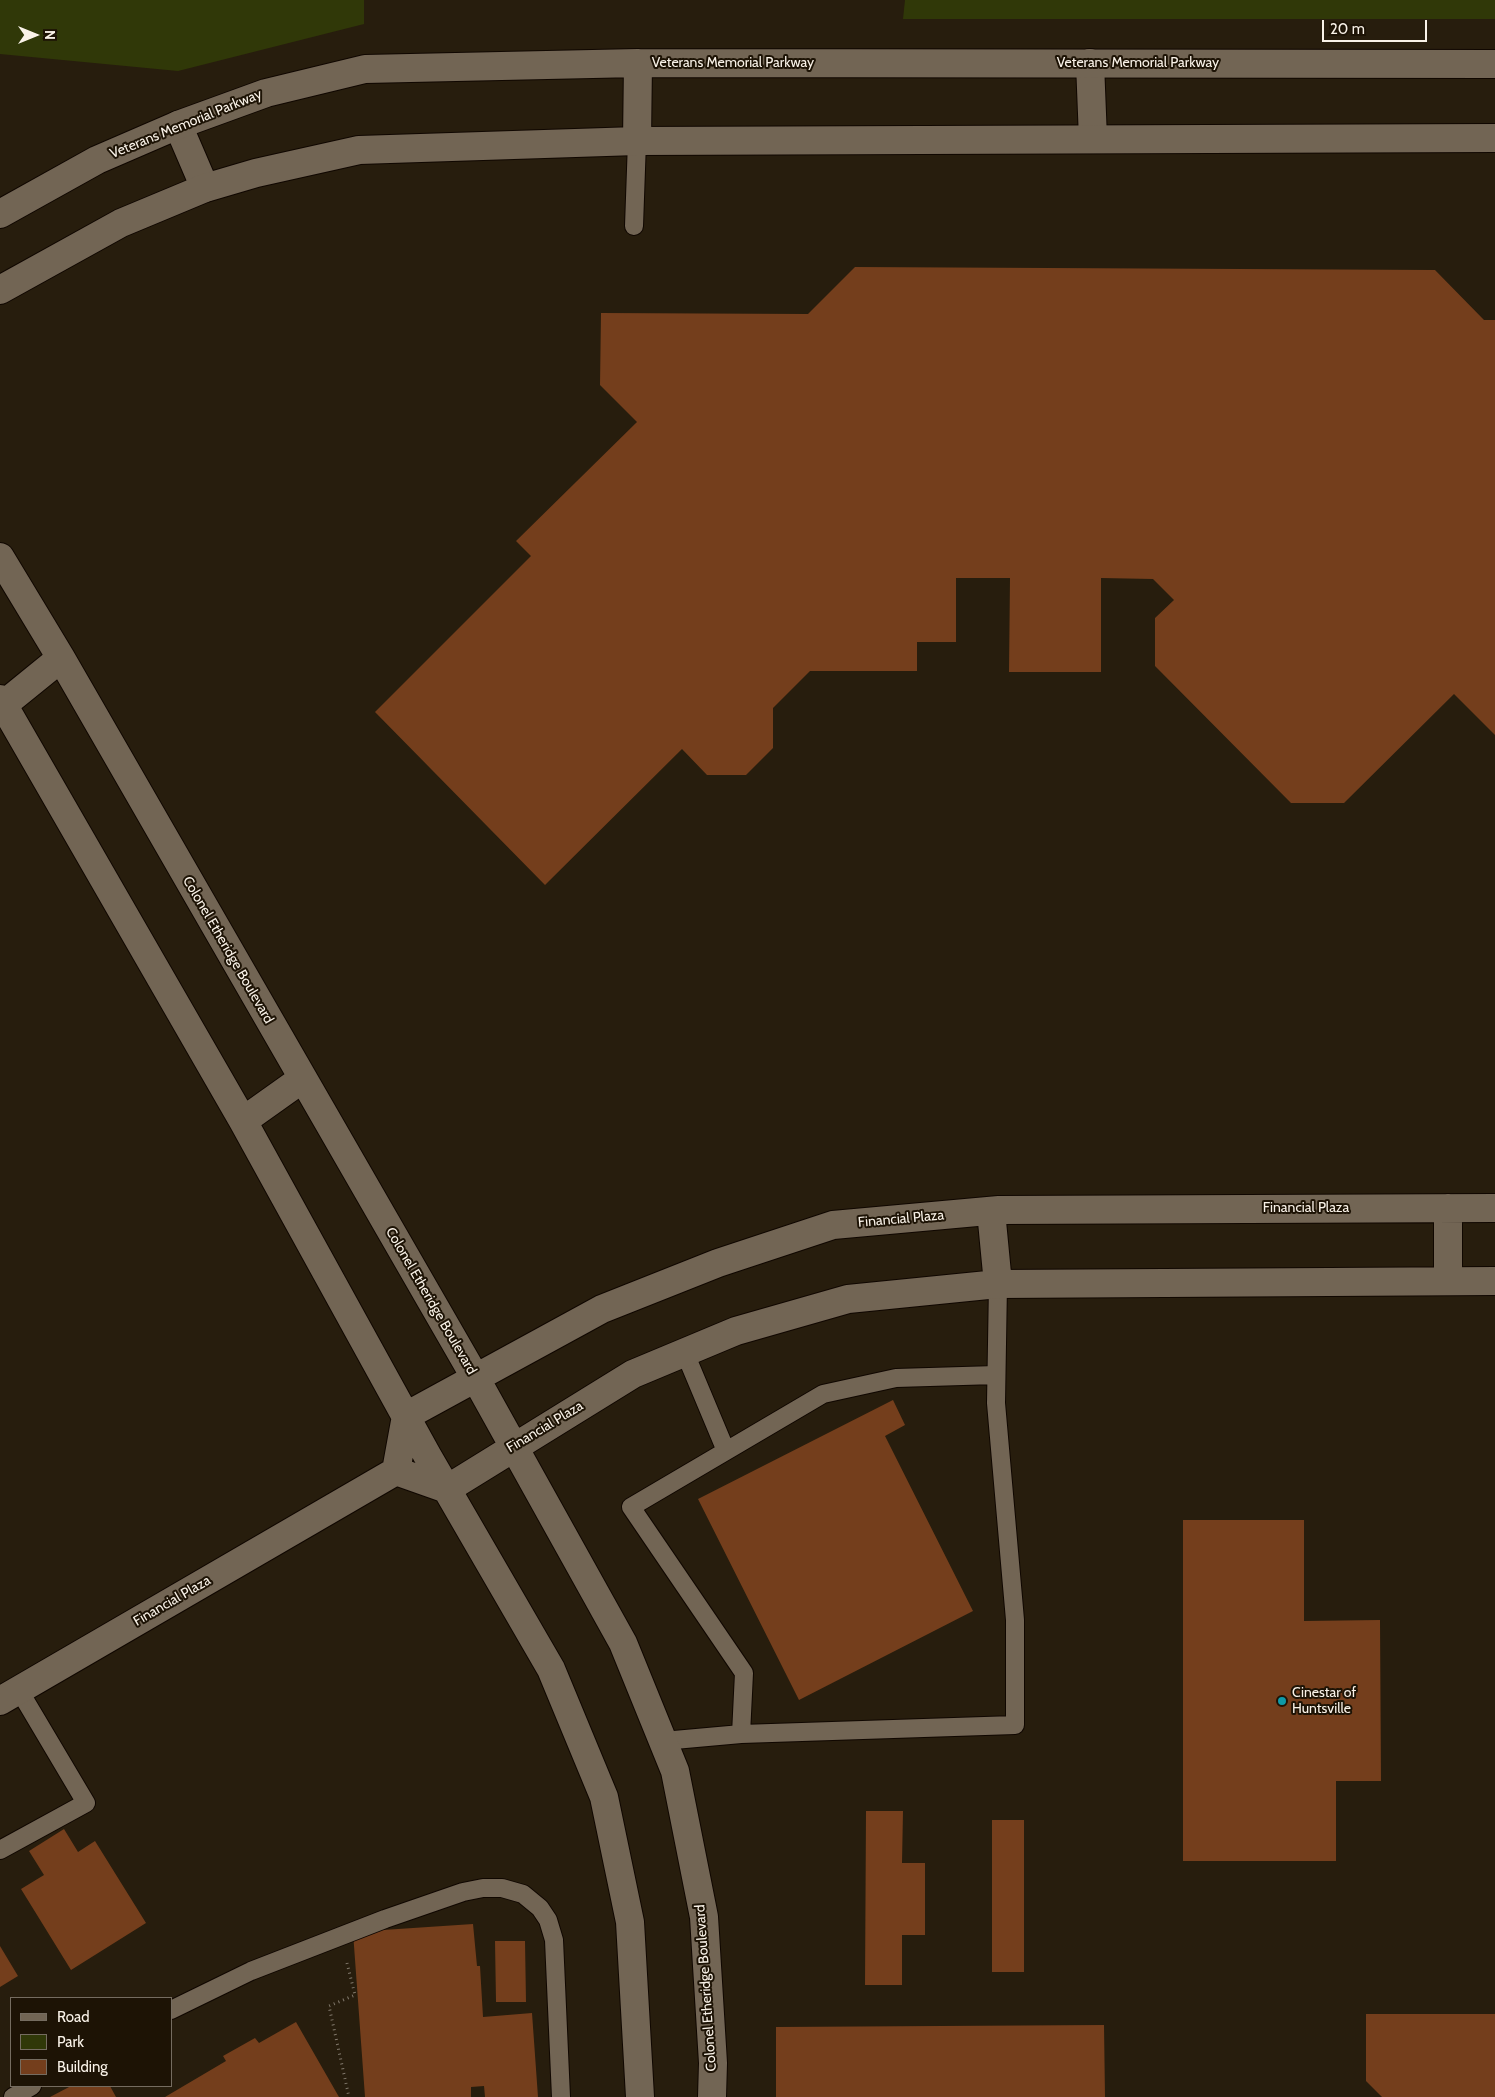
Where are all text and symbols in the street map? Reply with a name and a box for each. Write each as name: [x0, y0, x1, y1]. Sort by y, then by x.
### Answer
north arrow: [10, 10, 60, 60]
scale bar: [1325, 10, 1430, 42]
text: 20 m: [1330, 20, 1365, 38]
text: N: [41, 30, 59, 40]
street label: Veterans Memorial Parkway: [652, 55, 814, 71]
street label: Veterans Memorial Parkway: [1057, 55, 1219, 71]
street label: Veterans Memorial Parkway: [108, 86, 264, 162]
street label: Colonel Etheridge Boulevard: [179, 873, 277, 1027]
street label: Financial Plaza: [1263, 1200, 1349, 1216]
street label: Financial Plaza: [857, 1207, 945, 1231]
street label: Colonel Etheridge Boulevard: [382, 1224, 480, 1378]
street label: Financial Plaza: [504, 1398, 586, 1456]
street label: Financial Plaza: [130, 1572, 214, 1630]
place label: Cinestar of Huntsville: [1292, 1685, 1356, 1718]
marker: Cinestar of Huntsville: [1276, 1695, 1288, 1707]
street label: Colonel Etheridge Boulevard: [692, 1904, 720, 2072]
legend: [10, 1997, 172, 2087]
text: Road: [57, 2008, 90, 2026]
text: Park: [57, 2033, 84, 2051]
text: Building: [57, 2058, 108, 2076]

